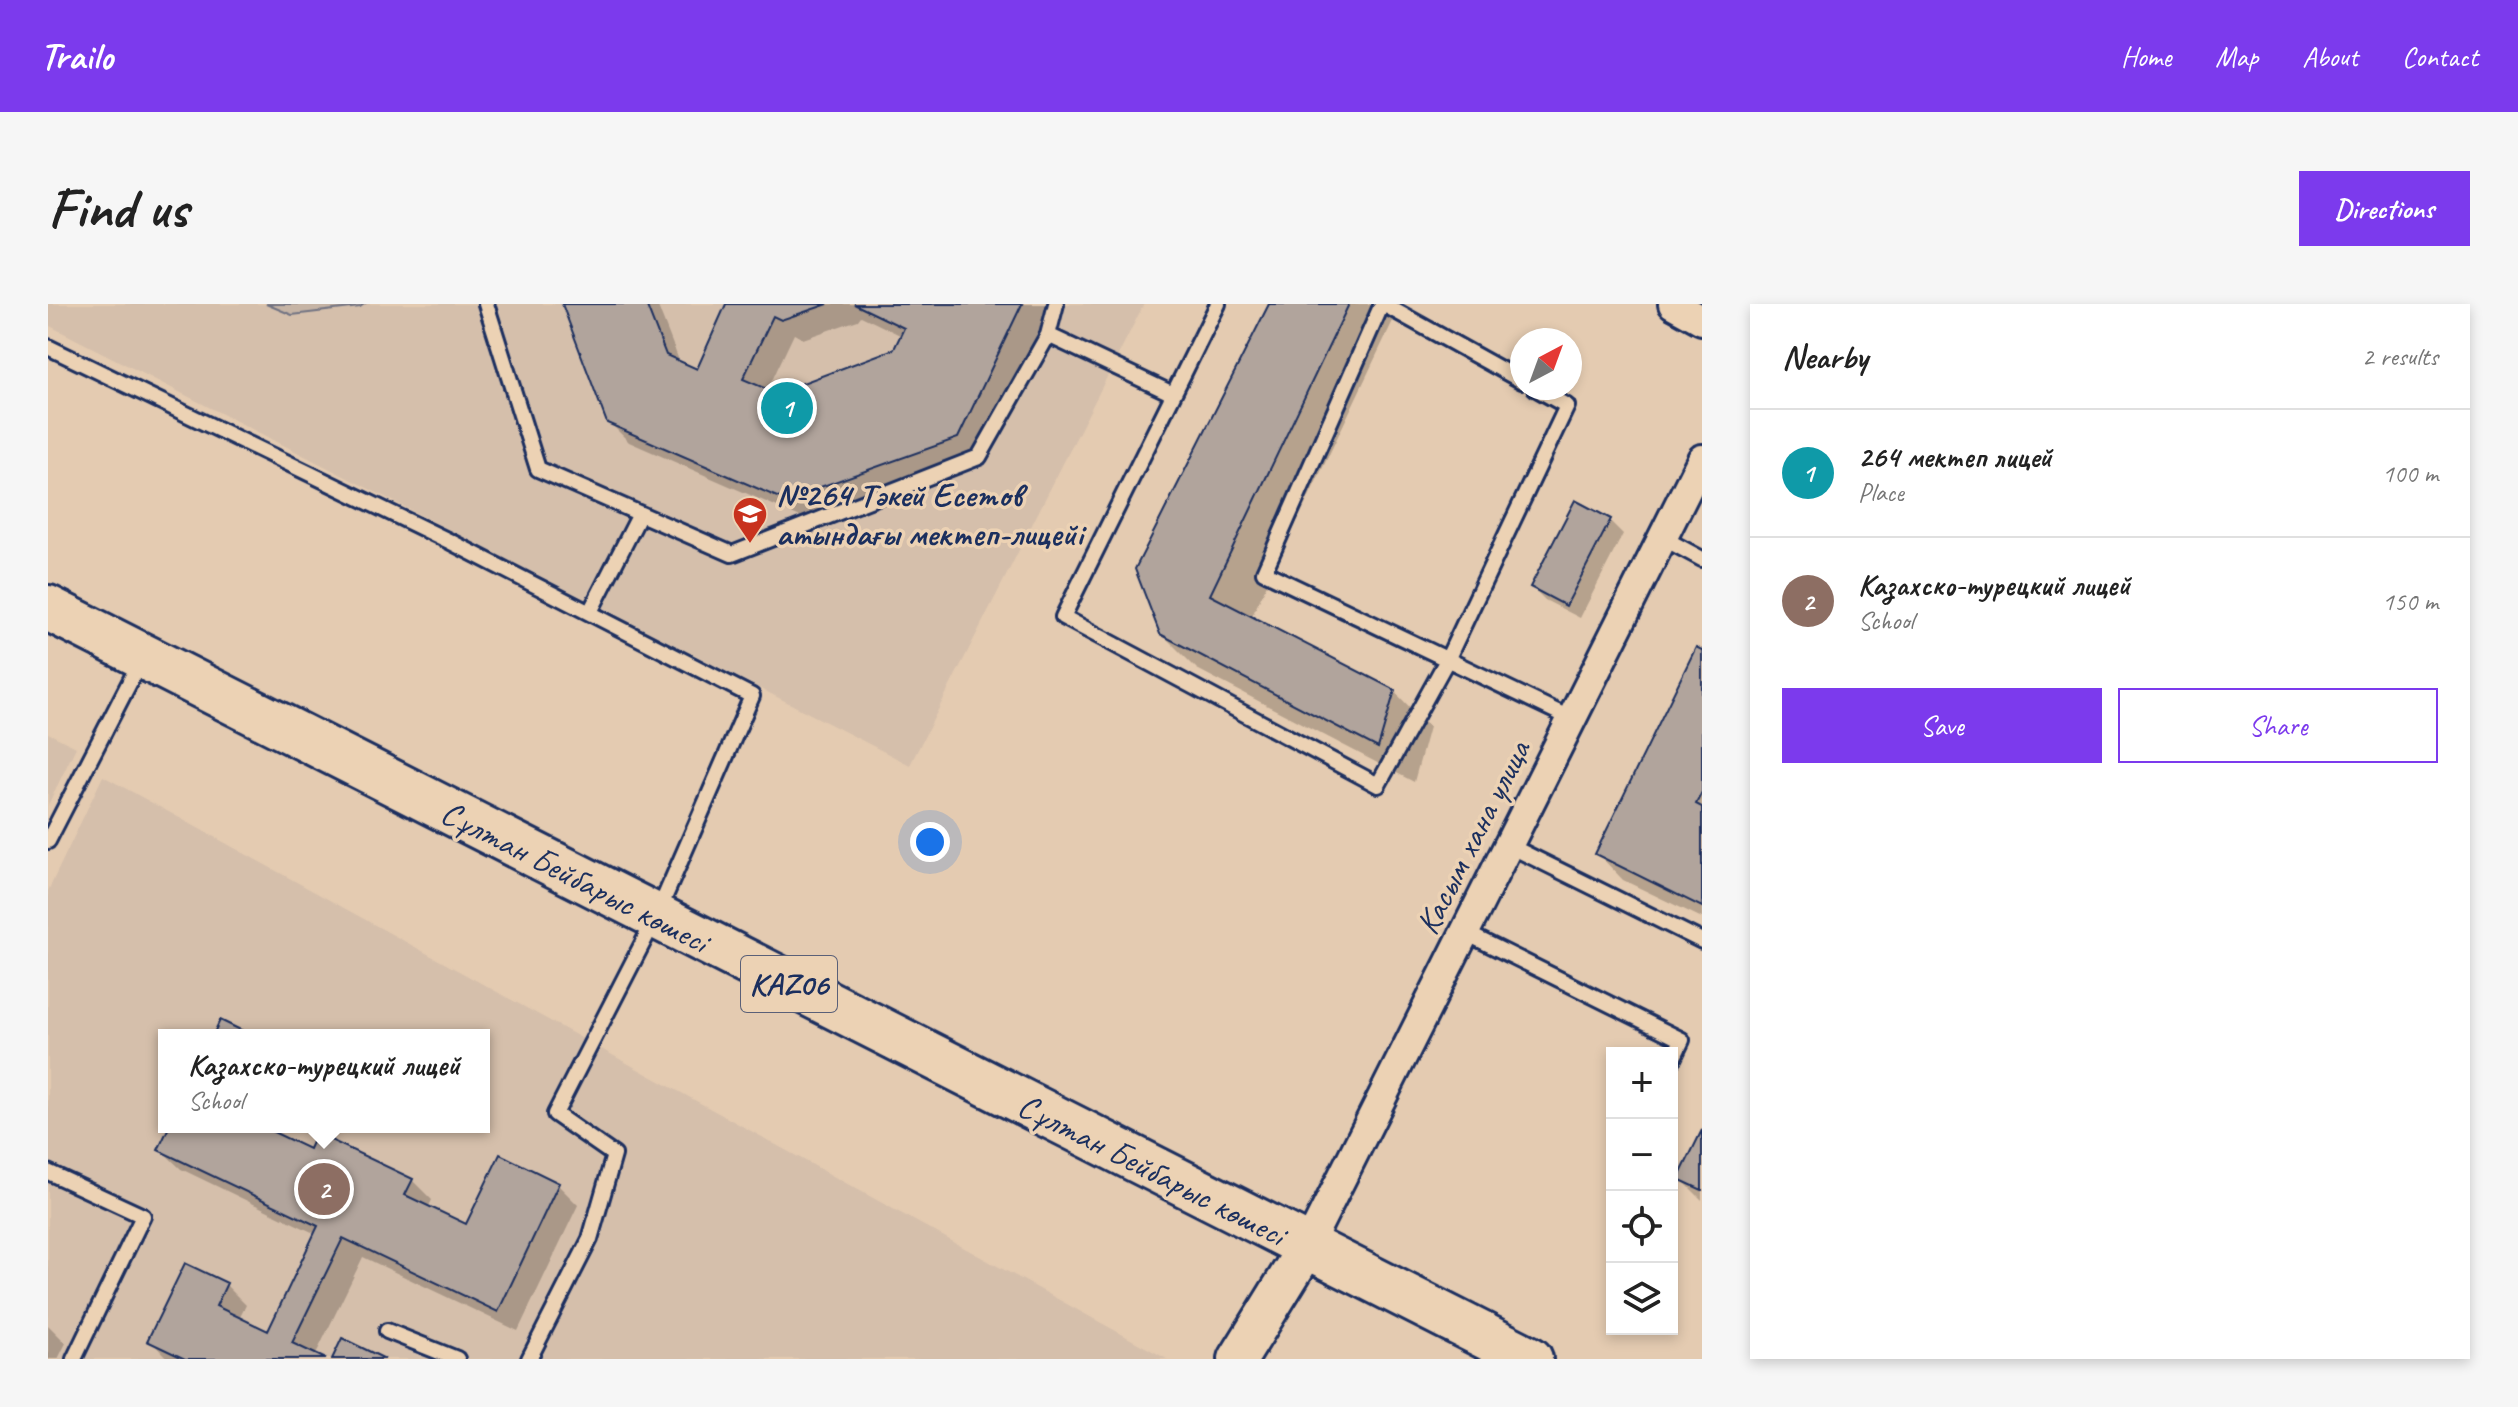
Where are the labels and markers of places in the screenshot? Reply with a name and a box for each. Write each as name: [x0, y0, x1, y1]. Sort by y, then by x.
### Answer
pin: 1: [761, 378, 813, 438]
place label: №264 Тәкей Есетов атындағы мектеп-лицейі: [776, 473, 1087, 555]
school or university icon: №264 Тәкей Есетов атындағы мектеп-лицейі: [731, 495, 769, 545]
pin: 2: [298, 1159, 350, 1219]

